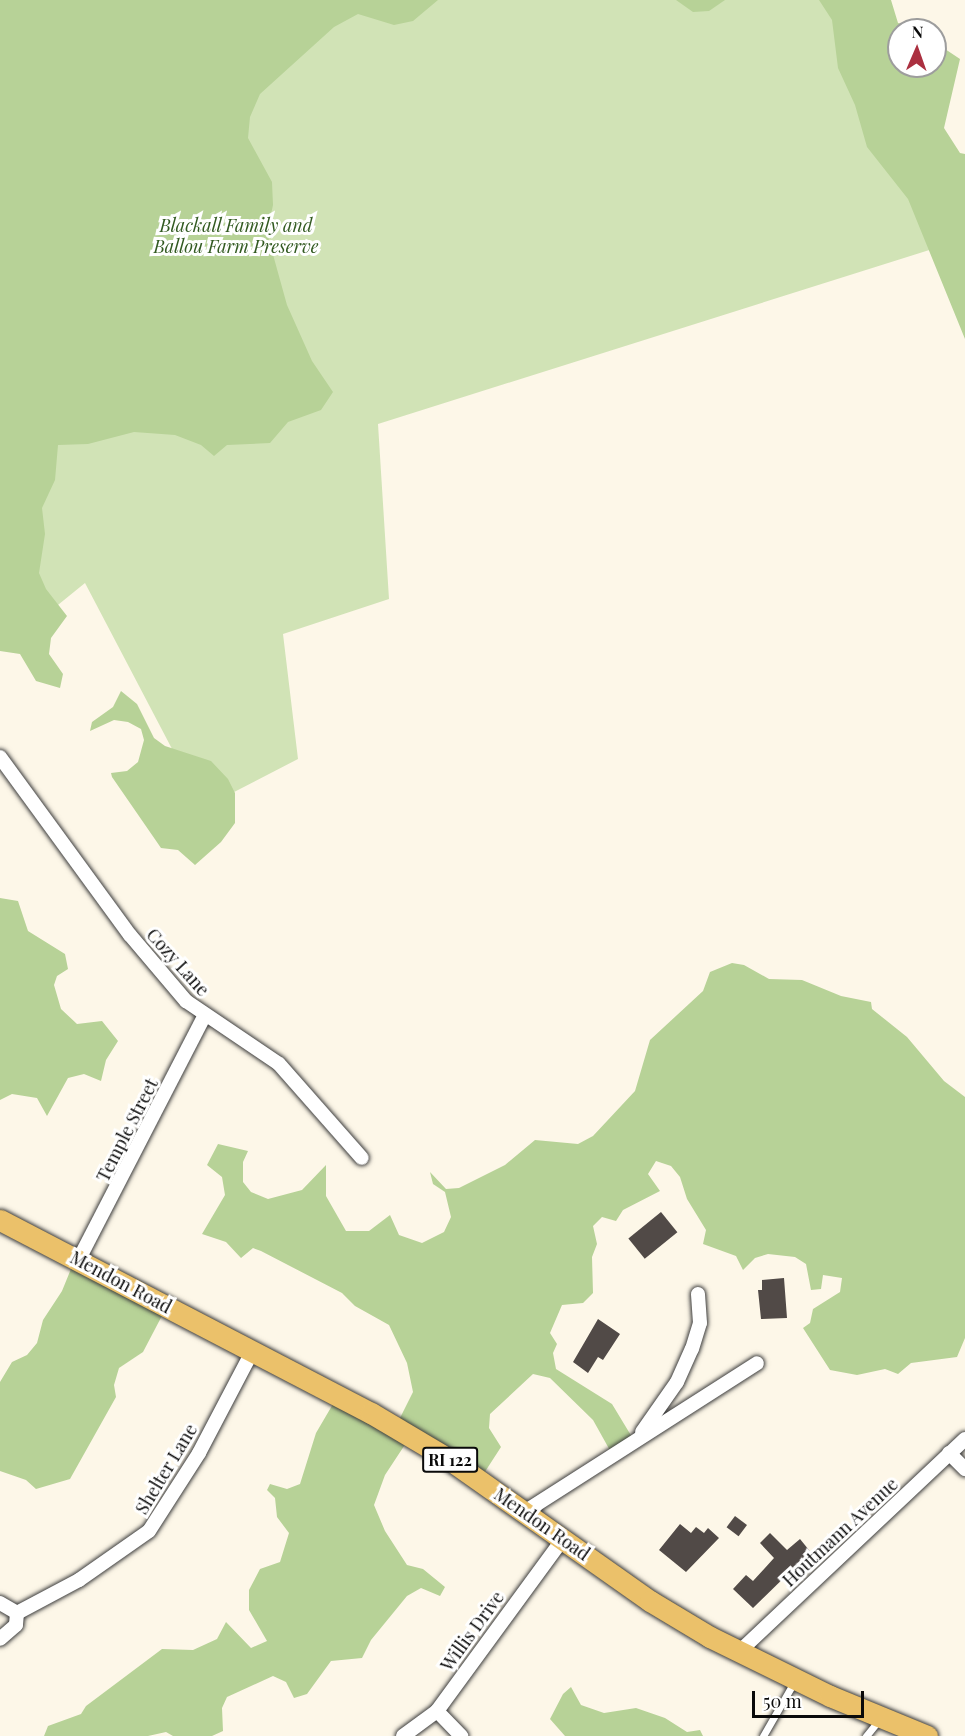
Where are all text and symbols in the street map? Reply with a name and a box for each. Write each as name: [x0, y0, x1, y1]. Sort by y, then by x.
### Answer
north arrow: [887, 18, 947, 78]
text: N: [911, 21, 924, 42]
park label: Blackall Family and Ballou Farm Preserve: [153, 215, 319, 258]
street label: Cozy Lane: [142, 924, 214, 1000]
street label: Temple Street: [92, 1075, 162, 1185]
street label: Mendon Road: [67, 1246, 175, 1318]
street label: Shelter Lane: [130, 1420, 202, 1518]
road number: RI 122: [422, 1447, 478, 1473]
street label: Houtmann Avenue: [778, 1473, 902, 1591]
street label: Mendon Road: [490, 1483, 594, 1565]
street label: Willis Drive: [436, 1587, 508, 1675]
scale bar: [755, 1679, 868, 1717]
text: 50 m: [763, 1689, 802, 1713]

